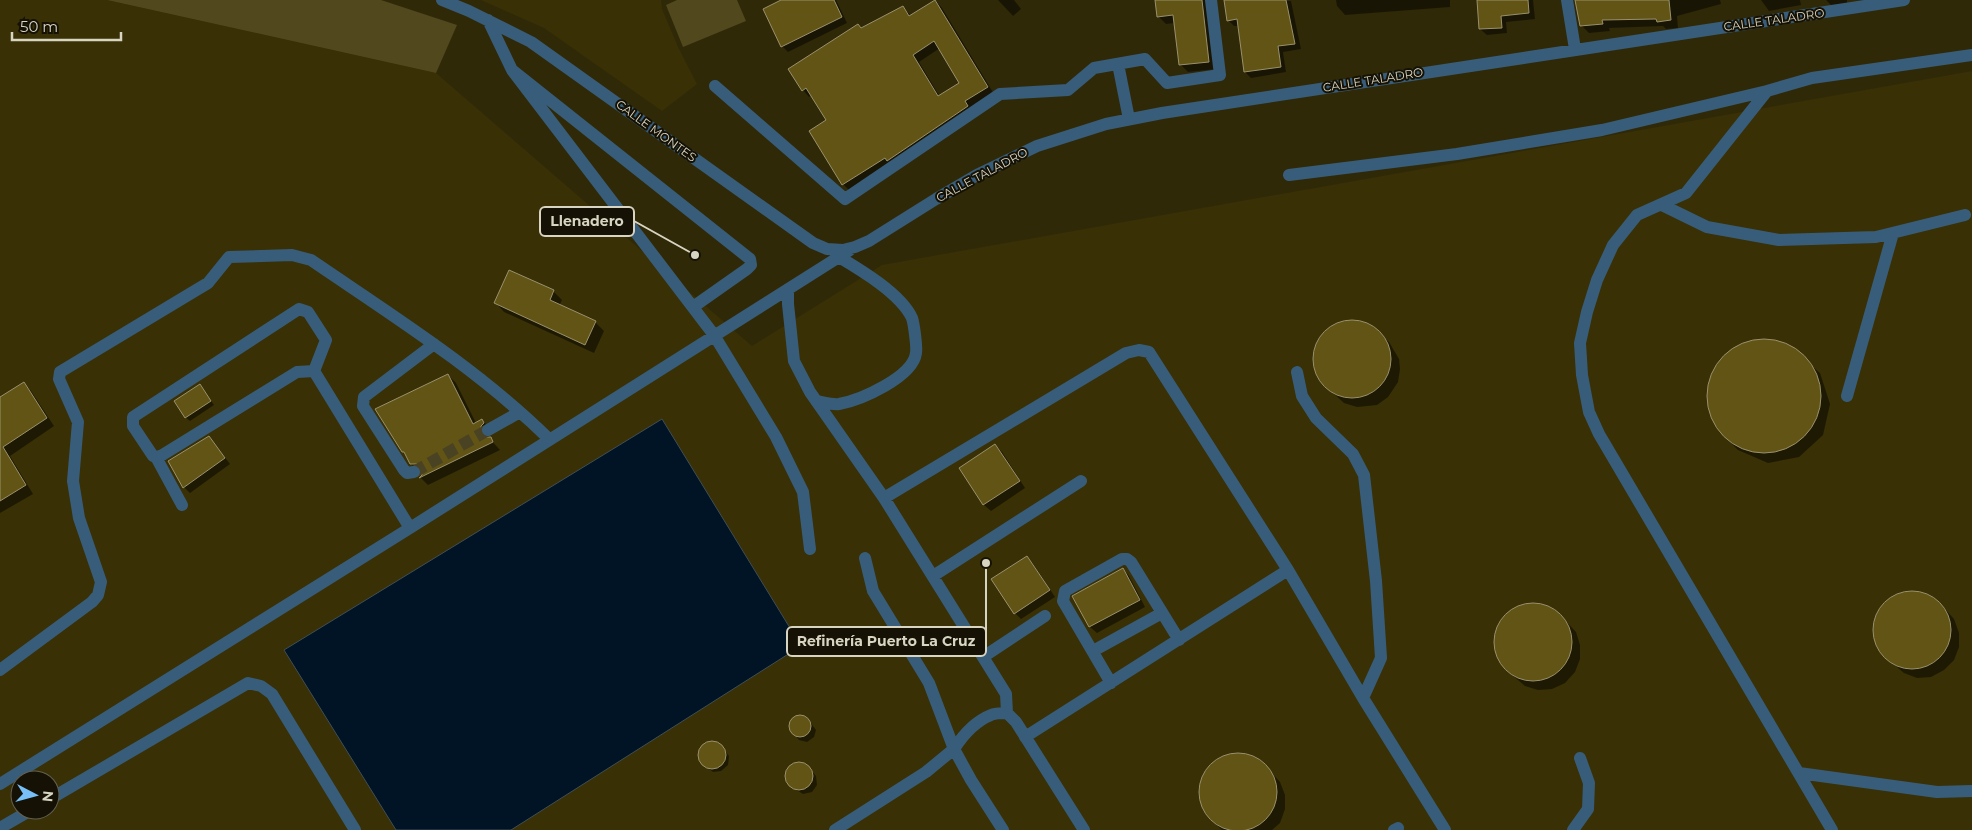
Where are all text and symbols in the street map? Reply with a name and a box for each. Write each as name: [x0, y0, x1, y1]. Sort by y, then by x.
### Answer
street label: CALLE TALADRO: [1723, 5, 1825, 34]
scale bar: [12, 10, 121, 42]
text: 50 m: [20, 17, 58, 36]
street label: CALLE TALADRO: [1322, 64, 1424, 95]
street label: CALLE MONTES: [613, 96, 699, 165]
street label: CALLE TALADRO: [933, 144, 1030, 205]
callout: Llenadero: [540, 207, 634, 236]
text: Llenadero: [550, 212, 624, 230]
callout: Refinería Puerto La Cruz: [787, 627, 986, 656]
text: Refinería Puerto La Cruz: [797, 632, 976, 650]
north arrow: [10, 770, 60, 820]
text: N: [38, 790, 57, 803]

